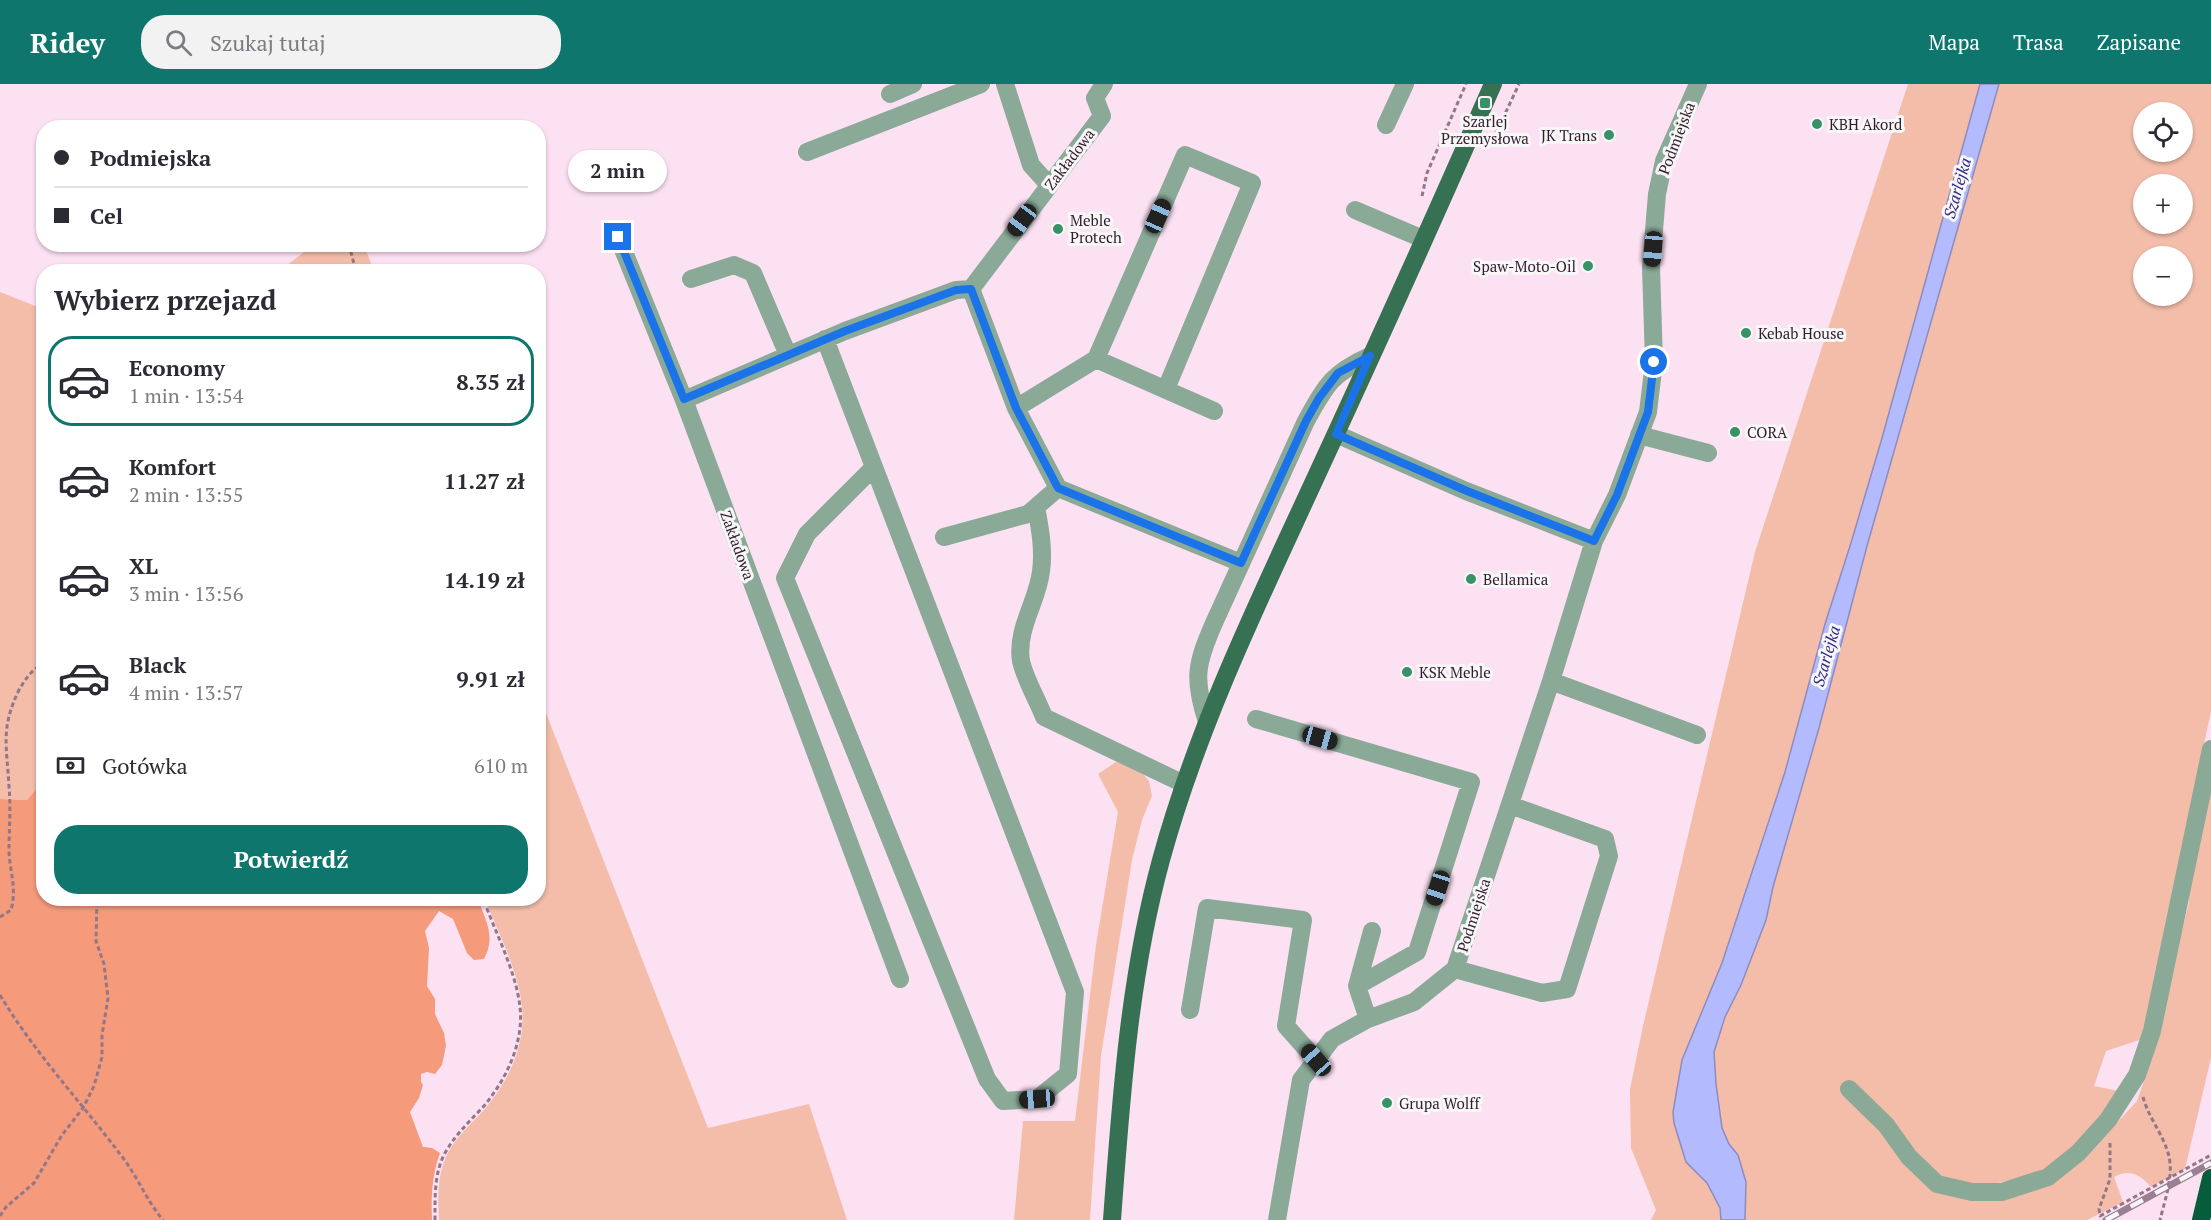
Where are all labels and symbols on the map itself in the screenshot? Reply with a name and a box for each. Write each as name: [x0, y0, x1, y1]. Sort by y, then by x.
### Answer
marker: Szarlej Przemysłowa: [1478, 96, 1492, 110]
street label: Podmiejska: [1653, 98, 1699, 177]
place label: Szarlej Przemysłowa: [1441, 111, 1529, 148]
place label: KBH Akord: [1829, 114, 1902, 134]
marker: KBH Akord: [1810, 117, 1824, 131]
street label: Zakładowa: [1039, 124, 1099, 194]
place label: JK Trans: [1541, 125, 1597, 145]
marker: JK Trans: [1602, 128, 1616, 142]
callout: 2 min: [568, 150, 668, 192]
water label: Szarlejka: [1938, 155, 1976, 221]
car: [1142, 196, 1174, 236]
car: [1004, 200, 1040, 240]
place label: Meble Protech: [1070, 210, 1122, 247]
marker: Meble Protech: [1051, 222, 1065, 236]
route end: [604, 223, 631, 250]
car: [1642, 230, 1664, 268]
place label: Spaw-Moto-Oil: [1473, 256, 1576, 276]
marker: Spaw-Moto-Oil: [1581, 259, 1595, 273]
place label: Kebab House: [1758, 323, 1844, 343]
marker: Kebab House: [1739, 326, 1753, 340]
route start: [1640, 348, 1667, 375]
place label: CORA: [1747, 422, 1788, 442]
marker: CORA: [1728, 425, 1742, 439]
street label: Zakładowa: [716, 508, 760, 583]
place label: Bellamica: [1483, 569, 1549, 589]
marker: Bellamica: [1464, 572, 1478, 586]
water label: Szarlejka: [1807, 623, 1845, 689]
place label: KSK Meble: [1419, 662, 1491, 682]
marker: KSK Meble: [1400, 665, 1414, 679]
car: [1300, 724, 1340, 752]
car: [1424, 868, 1452, 908]
street label: Podmiejska: [1452, 875, 1494, 954]
car: [1297, 1041, 1335, 1079]
car: [1018, 1089, 1056, 1109]
place label: Grupa Wolff: [1399, 1093, 1480, 1113]
marker: Grupa Wolff: [1380, 1096, 1394, 1110]

